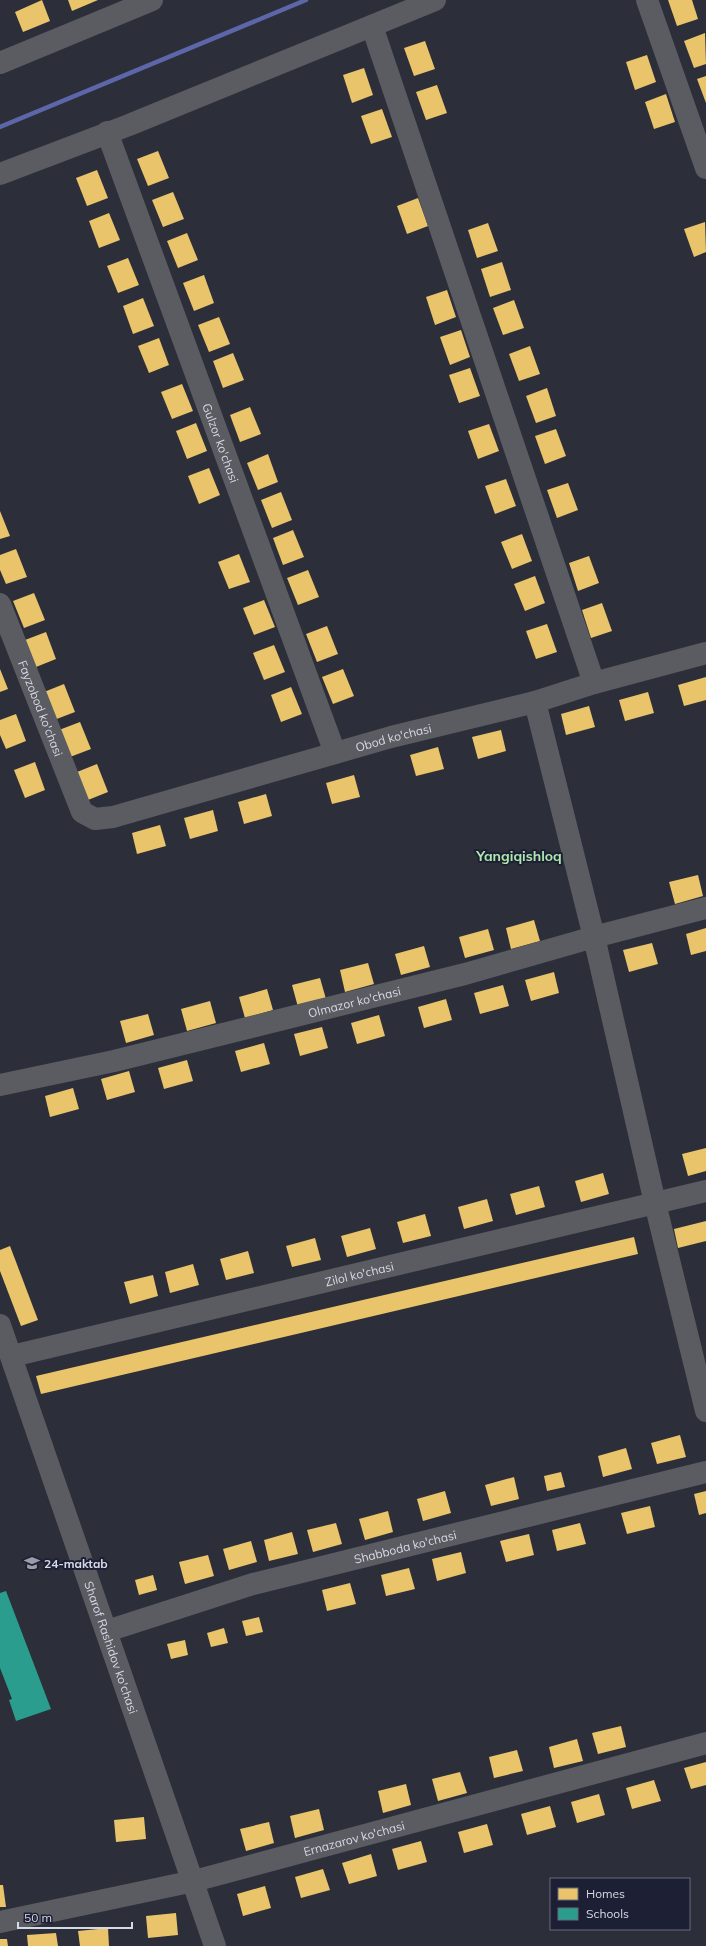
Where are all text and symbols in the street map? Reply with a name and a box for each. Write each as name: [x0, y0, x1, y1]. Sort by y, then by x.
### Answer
street label: Gulzor ko'chasi: [200, 401, 243, 485]
street label: Fayzobod ko'chasi: [15, 658, 67, 758]
street label: Obod ko'chasi: [354, 720, 433, 754]
district label: Yangiqishloq: [475, 847, 562, 865]
street label: Olmazor ko'chasi: [306, 983, 402, 1020]
street label: Zilol ko'chasi: [323, 1258, 395, 1289]
street label: Shabboda ko'chasi: [352, 1526, 458, 1566]
school or university icon: 24-maktab: [23, 1554, 41, 1572]
place label: 24-maktab: [44, 1556, 108, 1571]
street label: Sharof Rashidov ko'chasi: [82, 1579, 142, 1716]
street label: Ernazarov ko'chasi: [302, 1817, 406, 1859]
legend: [550, 1878, 690, 1930]
text: Homes: [586, 1886, 625, 1901]
scale bar: [18, 1904, 132, 1930]
text: Schools: [586, 1906, 629, 1921]
text: 50 m: [24, 1910, 52, 1925]

